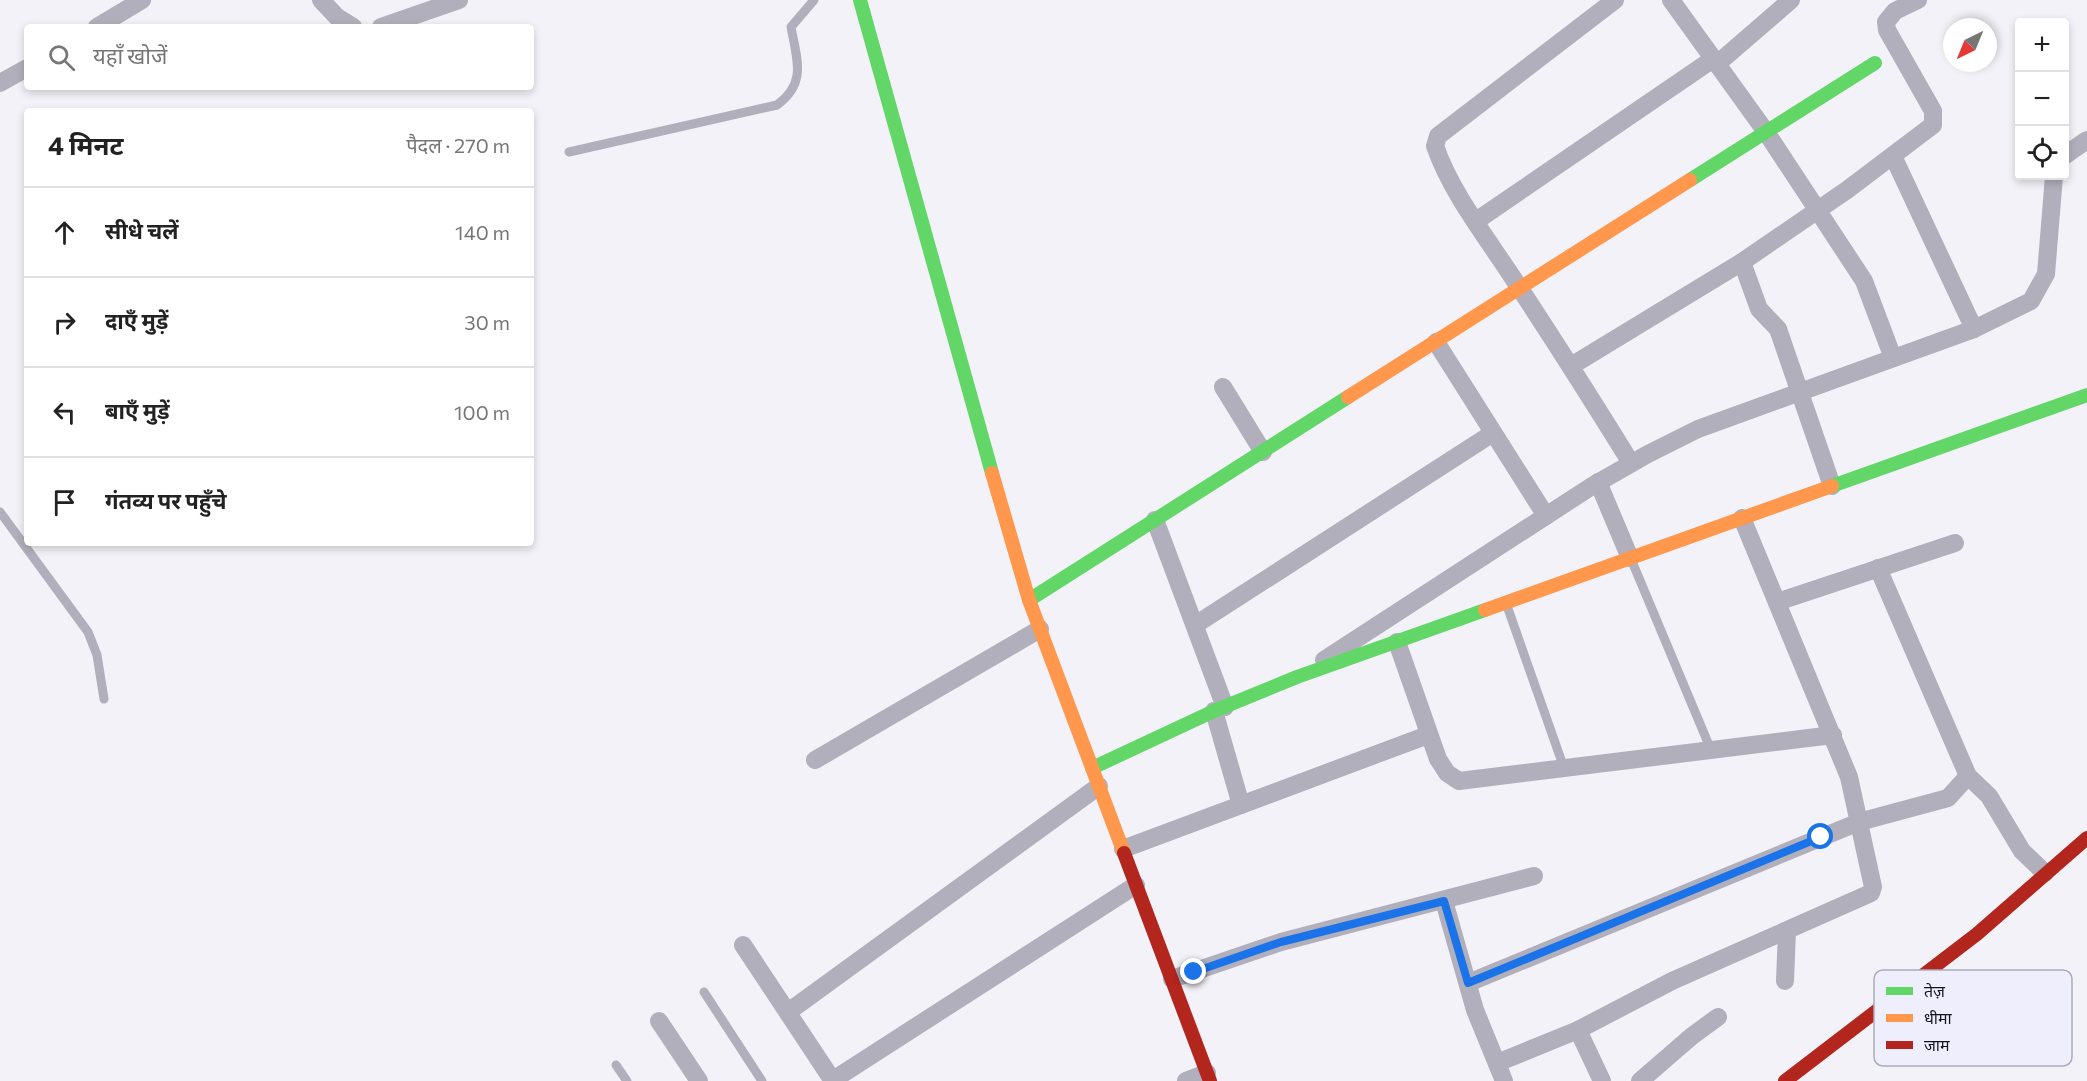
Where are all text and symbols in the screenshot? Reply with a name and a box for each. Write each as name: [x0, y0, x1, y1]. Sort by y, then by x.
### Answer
north arrow: [1943, 18, 1997, 72]
map controls: [2015, 18, 2069, 180]
button: +: [2015, 18, 2069, 72]
search box: [24, 24, 534, 90]
icon: search: [45, 41, 78, 74]
text: यहाँ खोजें: [93, 42, 167, 69]
button: −: [2015, 72, 2069, 126]
button: locate: [2015, 126, 2069, 180]
text: 4 मिनट: [48, 129, 124, 160]
text: पैदल · 270 m: [406, 133, 510, 157]
icon: ahead: [48, 216, 81, 249]
text: सीधे चलें: [105, 217, 179, 244]
text: 140 m: [455, 220, 510, 244]
icon: right: [48, 306, 81, 339]
text: दाएँ मुड़ें: [105, 307, 168, 334]
text: 30 m: [464, 310, 510, 334]
icon: left: [48, 396, 81, 429]
text: बाएँ मुड़ें: [105, 397, 170, 424]
text: 100 m: [454, 400, 510, 424]
icon: arrive: [48, 486, 81, 519]
text: गंतव्य पर पहुँचे: [105, 487, 227, 514]
route start: [1807, 823, 1833, 849]
route end: [1180, 958, 1206, 984]
legend: [1874, 970, 2072, 1066]
text: तेज़: [1924, 981, 1946, 1000]
text: धीमा: [1924, 1008, 1953, 1027]
text: जाम: [1924, 1035, 1950, 1054]

